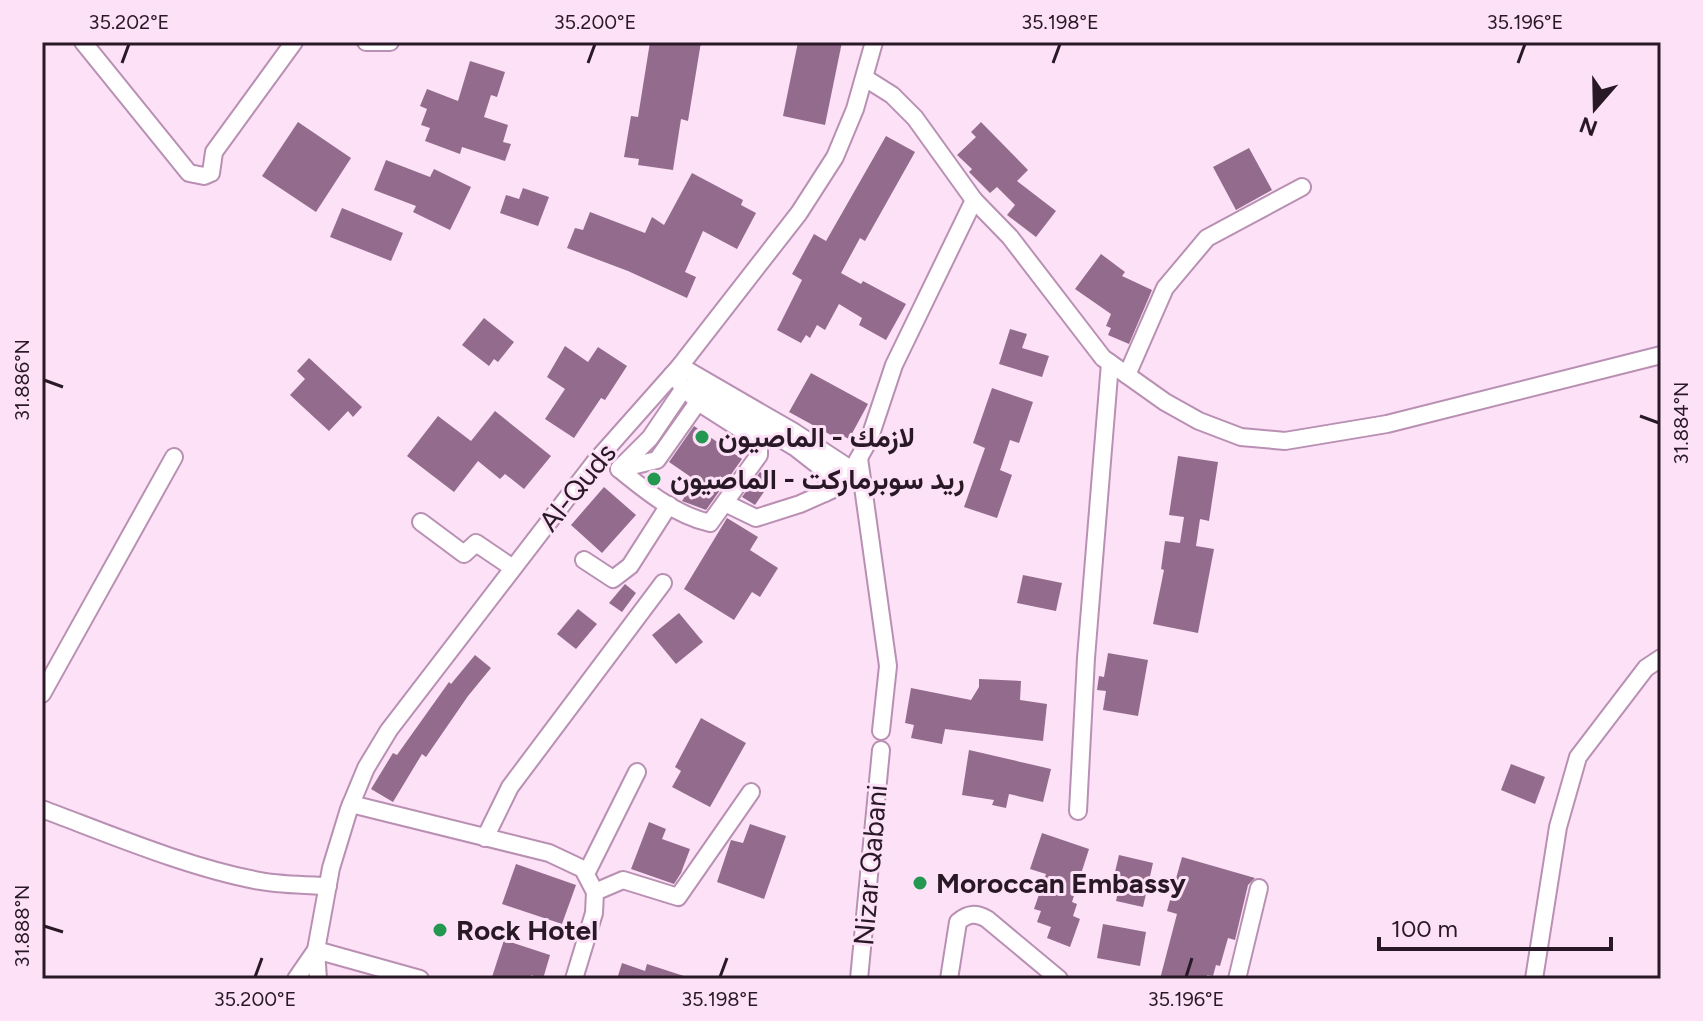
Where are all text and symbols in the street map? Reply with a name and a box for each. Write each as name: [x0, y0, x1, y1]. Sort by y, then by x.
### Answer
text: 35.202°E: [89, 10, 169, 34]
text: 35.200°E: [554, 10, 636, 34]
text: 35.198°E: [1021, 10, 1099, 34]
text: 35.196°E: [1487, 10, 1563, 34]
north arrow: [1555, 68, 1635, 148]
text: N: [1576, 111, 1601, 142]
text: 31.886°N: [10, 339, 34, 421]
text: 31.884°N: [1669, 381, 1693, 465]
place label: لازمك - الماصيون: [718, 420, 915, 455]
marker: لازمك - الماصيون: [693, 428, 711, 446]
street label: Al-Quds: [531, 436, 623, 538]
place label: ريد سوبرماركت - الماصيون: [670, 462, 965, 497]
marker: ريد سوبرماركت - الماصيون: [645, 470, 663, 488]
street label: Nizar Qabani: [846, 783, 894, 947]
place label: Moroccan Embassy: [936, 866, 1187, 900]
marker: Moroccan Embassy: [911, 874, 929, 892]
text: 31.888°N: [10, 885, 34, 968]
scale bar: [1379, 901, 1611, 951]
place label: Rock Hotel: [456, 913, 598, 947]
text: 100 m: [1391, 914, 1458, 943]
marker: Rock Hotel: [431, 921, 449, 939]
text: 35.200°E: [214, 987, 296, 1011]
text: 35.198°E: [681, 987, 759, 1011]
text: 35.196°E: [1148, 987, 1224, 1011]

